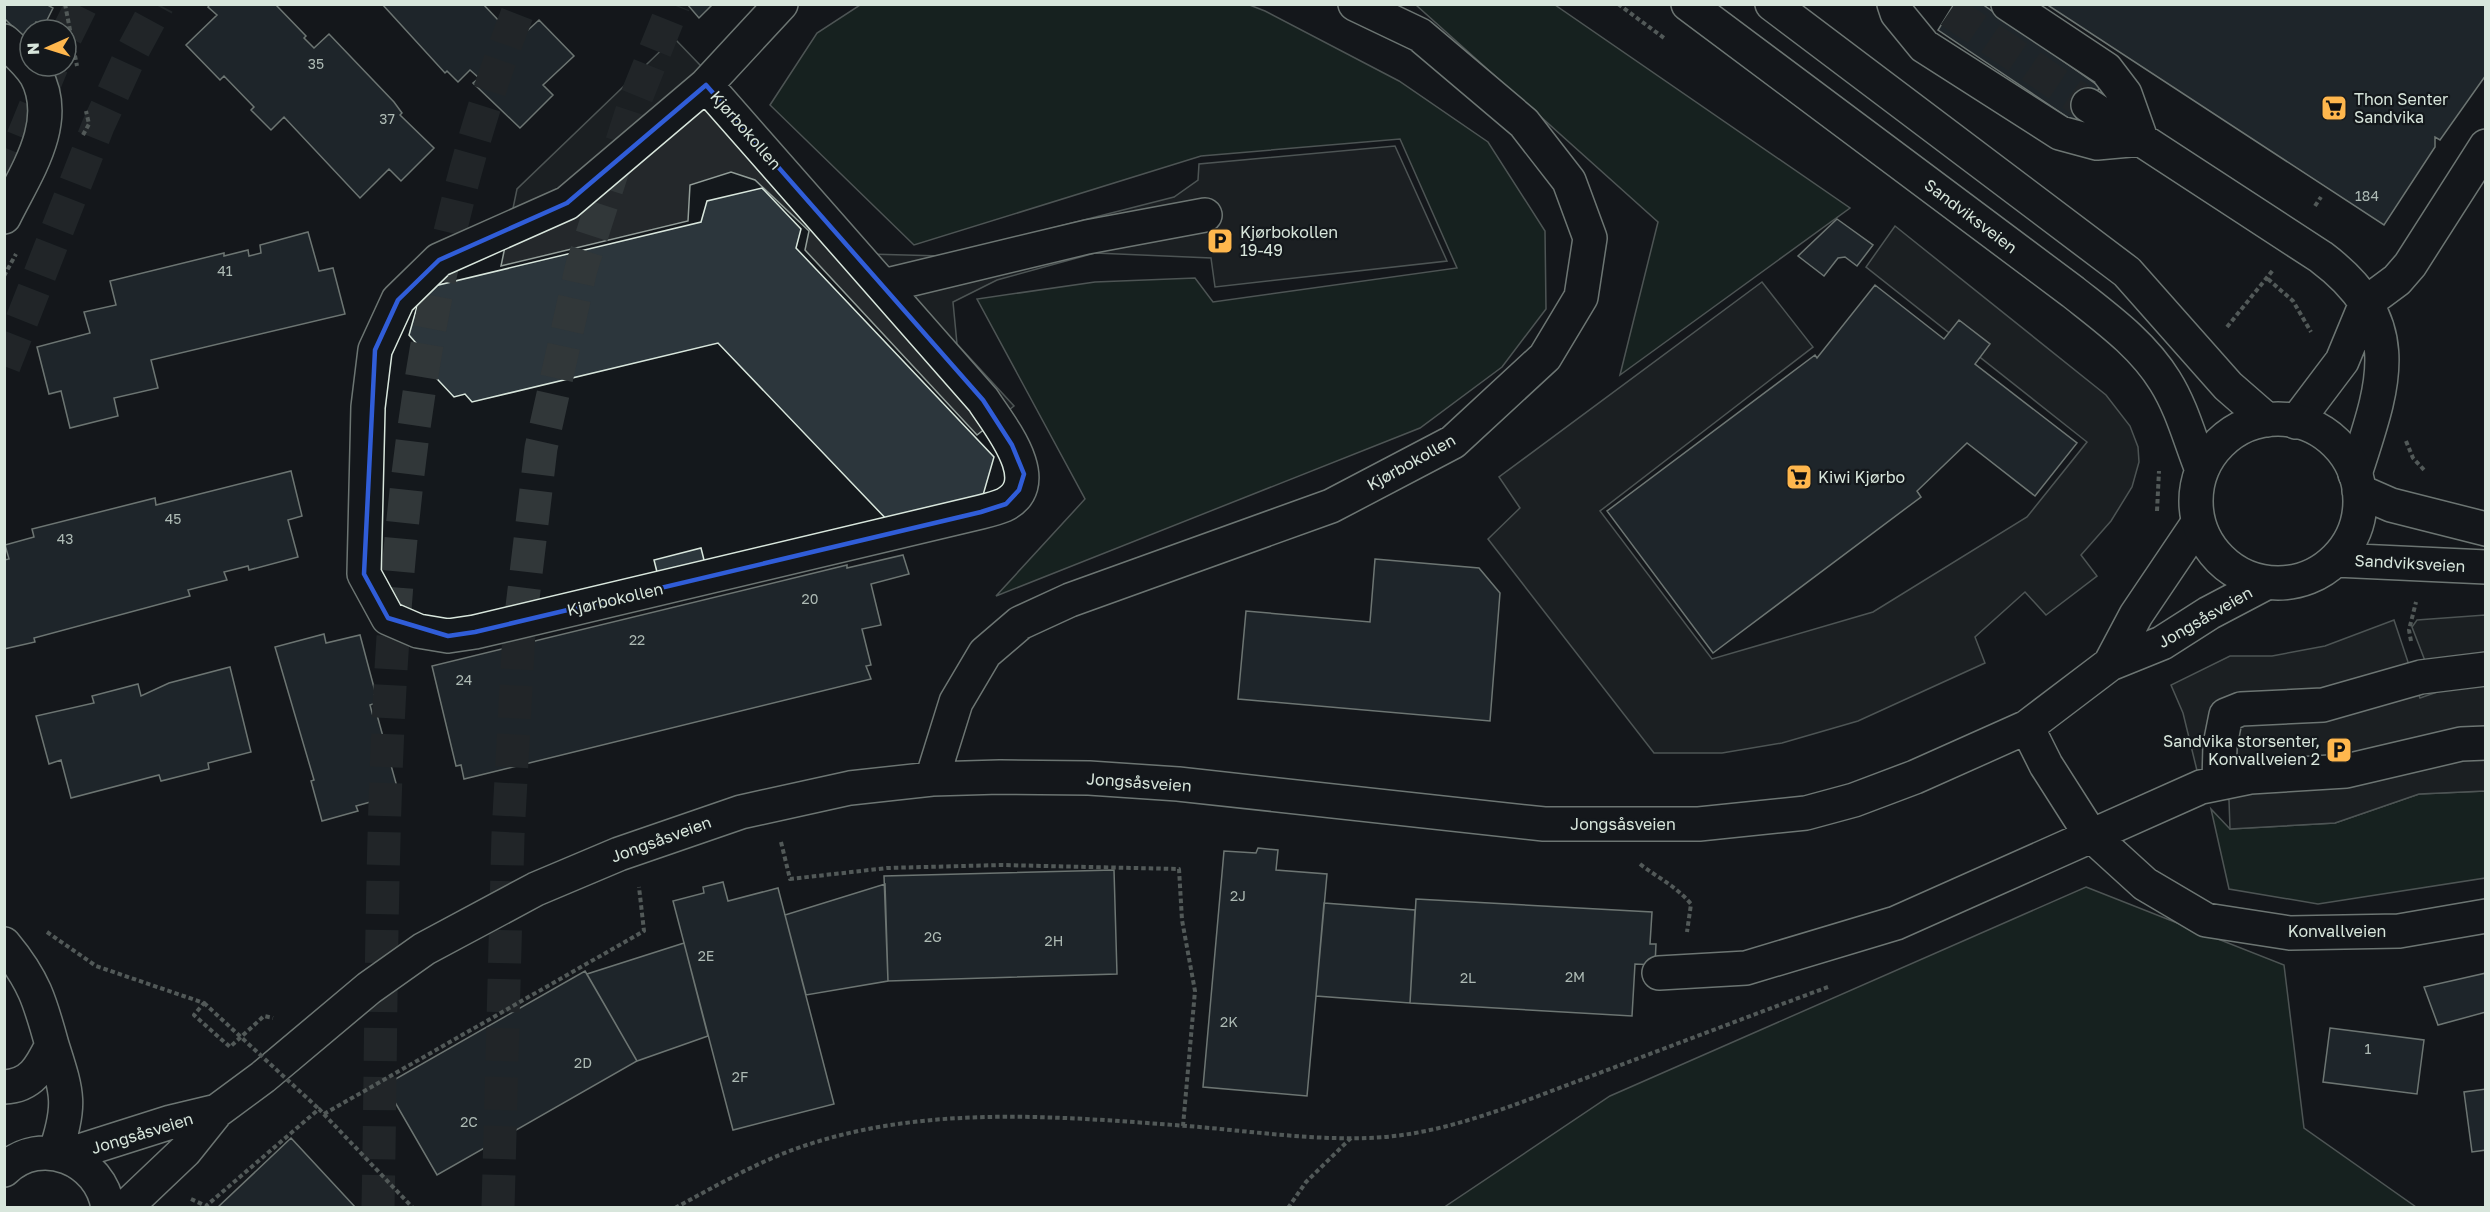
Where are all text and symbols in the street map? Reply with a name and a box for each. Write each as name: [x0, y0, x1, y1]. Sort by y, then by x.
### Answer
north arrow: [18, 18, 78, 78]
text: N: [23, 42, 43, 55]
house number: 35: [308, 55, 324, 72]
street label: Kjørbokollen: [706, 86, 786, 174]
place label: Thon Senter Sandvika: [2354, 89, 2448, 127]
supermarket icon: Thon Senter Sandvika: [2319, 93, 2349, 123]
house number: 37: [379, 110, 395, 127]
street label: Sandviksveien: [1921, 175, 2021, 257]
house number: 184: [2355, 187, 2379, 204]
place label: Kjørbokollen 19-49: [1240, 222, 1338, 260]
parking icon: Kjørbokollen 19-49: [1205, 226, 1235, 256]
house number: 41: [217, 262, 233, 279]
street label: Kjørbokollen: [1363, 429, 1459, 495]
supermarket icon: Kiwi Kjørbo: [1784, 462, 1814, 492]
place label: Kiwi Kjørbo: [1818, 467, 1905, 487]
house number: 45: [165, 510, 181, 527]
house number: 43: [57, 530, 73, 547]
street label: Sandviksveien: [2354, 550, 2466, 576]
street label: Kjørbokollen: [565, 578, 665, 620]
street label: Jongsåsveien: [2154, 582, 2256, 652]
house number: 20: [802, 590, 818, 607]
house number: 22: [629, 631, 645, 648]
house number: 24: [456, 671, 472, 688]
place label: Sandvika storsenter, Konvallveien 2: [2163, 731, 2320, 769]
parking icon: Sandvika storsenter, Konvallveien 2: [2324, 735, 2354, 765]
street label: Jongsåsveien: [1086, 768, 1192, 796]
street label: Jongsåsveien: [608, 812, 714, 866]
street label: Jongsåsveien: [1570, 814, 1676, 834]
house number: 2J: [1230, 887, 1246, 904]
street label: Konvallveien: [2288, 921, 2386, 941]
house number: 2G: [924, 928, 942, 945]
house number: 2H: [1045, 932, 1063, 949]
house number: 2E: [698, 947, 714, 964]
house number: 2M: [1565, 968, 1585, 985]
house number: 2L: [1460, 969, 1476, 986]
house number: 2K: [1220, 1013, 1238, 1030]
house number: 1: [2365, 1040, 2372, 1057]
house number: 2D: [574, 1054, 592, 1071]
house number: 2F: [732, 1068, 748, 1085]
street label: Jongsåsveien: [89, 1108, 195, 1158]
house number: 2C: [460, 1113, 478, 1130]

